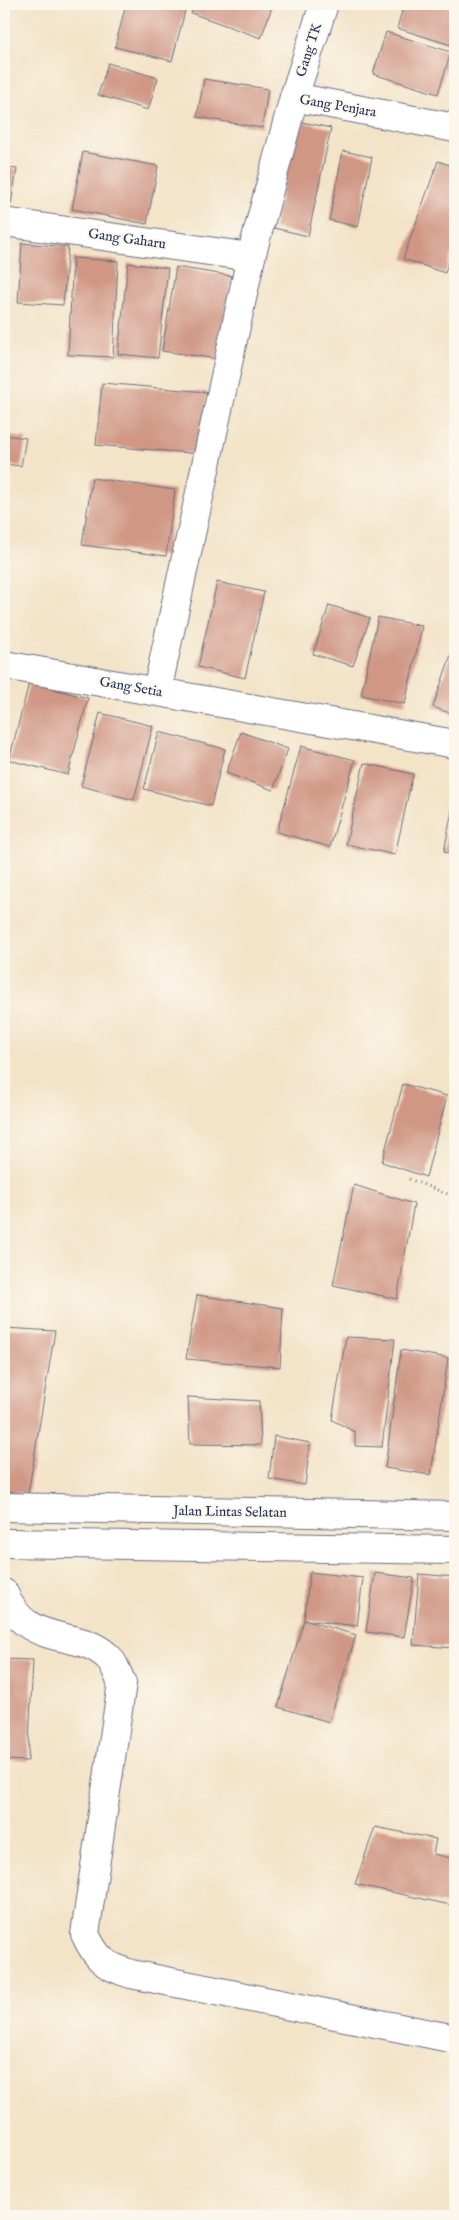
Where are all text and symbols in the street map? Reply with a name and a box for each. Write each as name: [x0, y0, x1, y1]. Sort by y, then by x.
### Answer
street label: Gang TK: [292, 20, 326, 79]
street label: Gang Penjara: [298, 90, 379, 122]
street label: Gang Gaharu: [87, 225, 167, 253]
street label: Gang Setia: [98, 673, 165, 702]
street label: Jalan Lintas Selatan: [171, 1502, 287, 1522]

